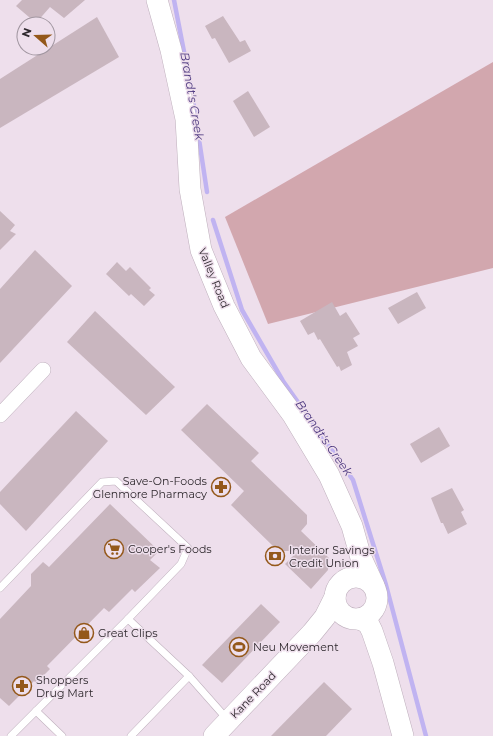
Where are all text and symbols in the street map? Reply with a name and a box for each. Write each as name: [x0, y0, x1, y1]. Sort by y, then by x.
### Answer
north arrow: [16, 16, 56, 56]
text: N: [19, 26, 35, 39]
water label: Brandt's Creek: [177, 51, 208, 142]
street label: Valley Road: [196, 246, 232, 310]
water label: Brandt's Creek: [293, 397, 357, 479]
place label: Save-On-Foods Glenmore Pharmacy: [93, 474, 208, 501]
pharmacy icon: Save-On-Foods Glenmore Pharmacy: [210, 476, 232, 498]
supermarket icon: Cooper's Foods: [103, 538, 125, 560]
place label: Cooper's Foods: [128, 542, 212, 556]
place label: Interior Savings Credit Union: [289, 543, 375, 570]
bank icon: Interior Savings Credit Union: [264, 545, 286, 567]
shop icon: Great Clips: [73, 622, 95, 644]
place label: Great Clips: [98, 626, 158, 640]
sports icon: Neu Movement: [228, 636, 250, 658]
place label: Neu Movement: [253, 640, 339, 654]
street label: Kane Road: [227, 669, 279, 721]
place label: Shoppers Drug Mart: [36, 673, 94, 700]
pharmacy icon: Shoppers Drug Mart: [11, 675, 33, 697]

